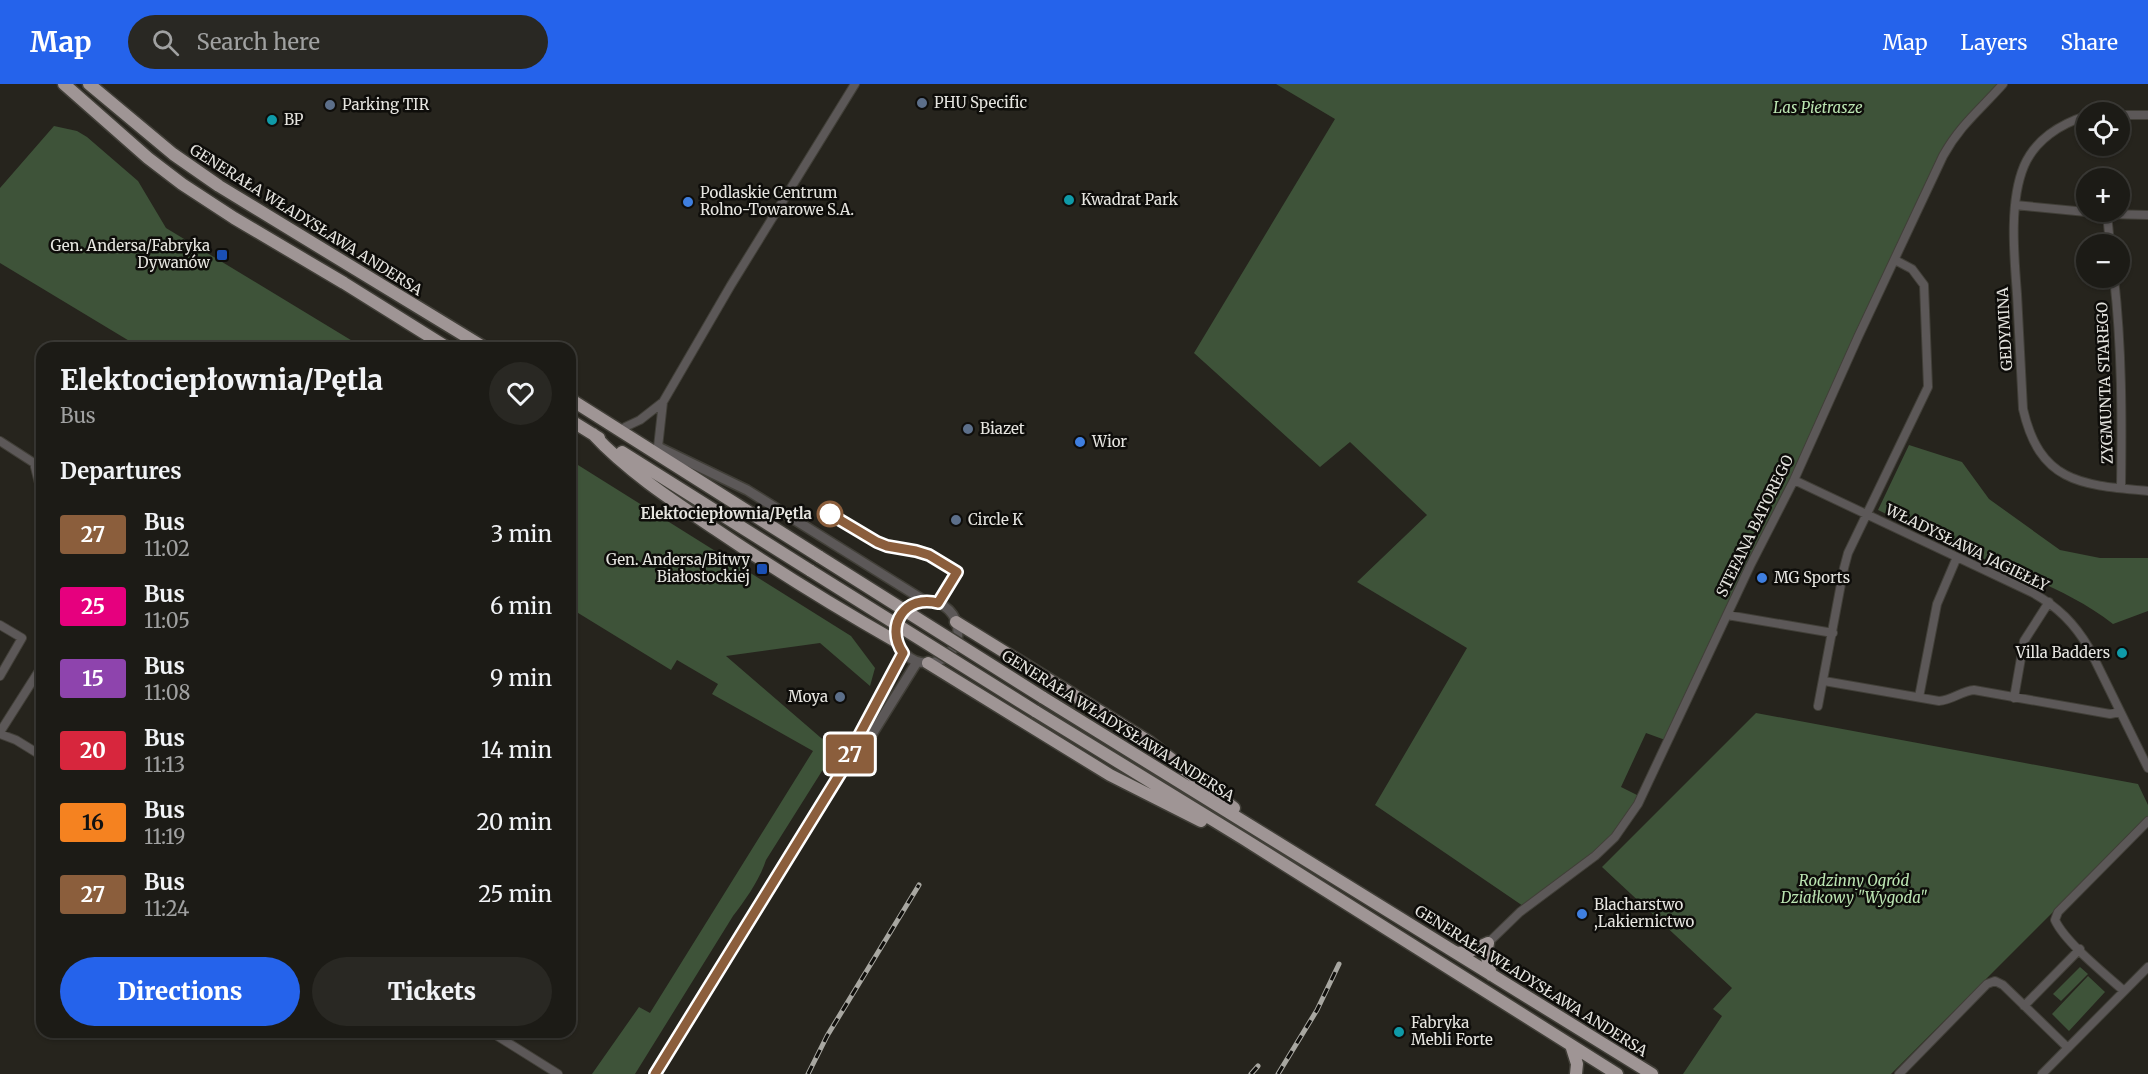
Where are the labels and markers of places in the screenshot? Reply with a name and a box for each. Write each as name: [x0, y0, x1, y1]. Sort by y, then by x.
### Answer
place label: PHU Specific: [934, 93, 1028, 112]
place label: Parking TIR: [342, 95, 430, 114]
marker: PHU Specific: [915, 96, 929, 110]
marker: Parking TIR: [323, 98, 337, 112]
place label: BP: [284, 110, 304, 129]
marker: BP: [265, 113, 279, 127]
place label: Podlaskie Centrum Rolno-Towarowe S.A.: [700, 183, 854, 219]
place label: Kwadrat Park: [1081, 190, 1178, 209]
marker: Kwadrat Park: [1062, 193, 1076, 207]
marker: Podlaskie Centrum Rolno-Towarowe S.A.: [681, 195, 695, 209]
place label: Gen. Andersa/Fabryka Dywanów: [50, 236, 210, 272]
marker: Gen. Andersa/Fabryka Dywanów: [215, 248, 229, 262]
place label: Biazet: [980, 419, 1025, 438]
marker: Biazet: [961, 422, 975, 436]
place label: Wior: [1091, 432, 1127, 451]
marker: Wior: [1073, 435, 1087, 449]
marker: Elektociepłownia/Pętla: [817, 501, 843, 527]
place label: Elektociepłownia/Pętla: [641, 504, 813, 523]
place label: Circle K: [968, 510, 1023, 529]
marker: Circle K: [949, 513, 963, 527]
place label: Gen. Andersa/Bitwy Białostockiej: [606, 550, 750, 586]
marker: Gen. Andersa/Bitwy Białostockiej: [755, 562, 769, 576]
place label: MG Sports: [1774, 568, 1850, 587]
marker: MG Sports: [1755, 571, 1769, 585]
place label: Villa Badders: [2015, 643, 2110, 662]
marker: Villa Badders: [2115, 646, 2129, 660]
place label: Moya: [788, 687, 828, 706]
marker: Moya: [833, 690, 847, 704]
place label: Blacharstwo ,Lakiernictwo: [1594, 895, 1695, 931]
marker: Blacharstwo ,Lakiernictwo: [1575, 907, 1589, 921]
place label: Fabryka Mebli Forte: [1411, 1013, 1493, 1049]
marker: Fabryka Mebli Forte: [1392, 1025, 1406, 1039]

